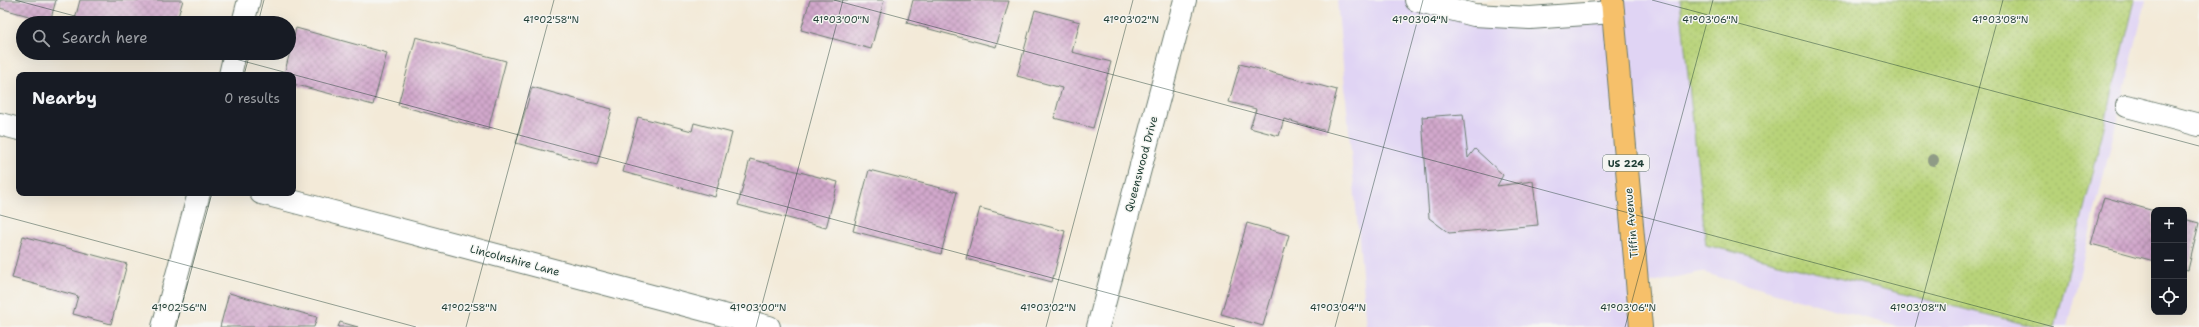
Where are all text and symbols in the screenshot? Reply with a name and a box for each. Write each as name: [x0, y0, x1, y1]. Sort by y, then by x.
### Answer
text: 41°02'58"N: [523, 13, 579, 26]
text: 41°03'00"N: [813, 13, 870, 26]
text: 41°03'02"N: [1103, 13, 1159, 26]
text: 41°03'04"N: [1392, 13, 1448, 26]
text: 41°03'06"N: [1682, 13, 1738, 26]
text: 41°03'08"N: [1972, 13, 2028, 26]
search box: [16, 16, 296, 60]
icon: search: [30, 27, 52, 49]
text: Search here: [62, 28, 148, 48]
text: Nearby: [32, 87, 97, 109]
text: 0 results: [224, 90, 280, 107]
street label: Queenswood Drive: [1121, 114, 1162, 214]
road number: US 224: [1603, 155, 1649, 171]
street label: Tiffin Avenue: [1621, 187, 1642, 259]
map controls: [2151, 207, 2187, 315]
button: +: [2151, 207, 2187, 243]
street label: Lincolnshire Lane: [468, 241, 561, 280]
button: −: [2151, 243, 2187, 279]
button: locate: [2151, 279, 2187, 315]
text: 41°02'56"N: [151, 301, 207, 314]
text: 41°02'58"N: [441, 301, 497, 314]
text: 41°03'00"N: [730, 301, 787, 314]
text: 41°03'02"N: [1020, 301, 1076, 314]
text: 41°03'04"N: [1310, 301, 1366, 314]
text: 41°03'06"N: [1600, 301, 1656, 314]
text: 41°03'08"N: [1890, 301, 1946, 314]

